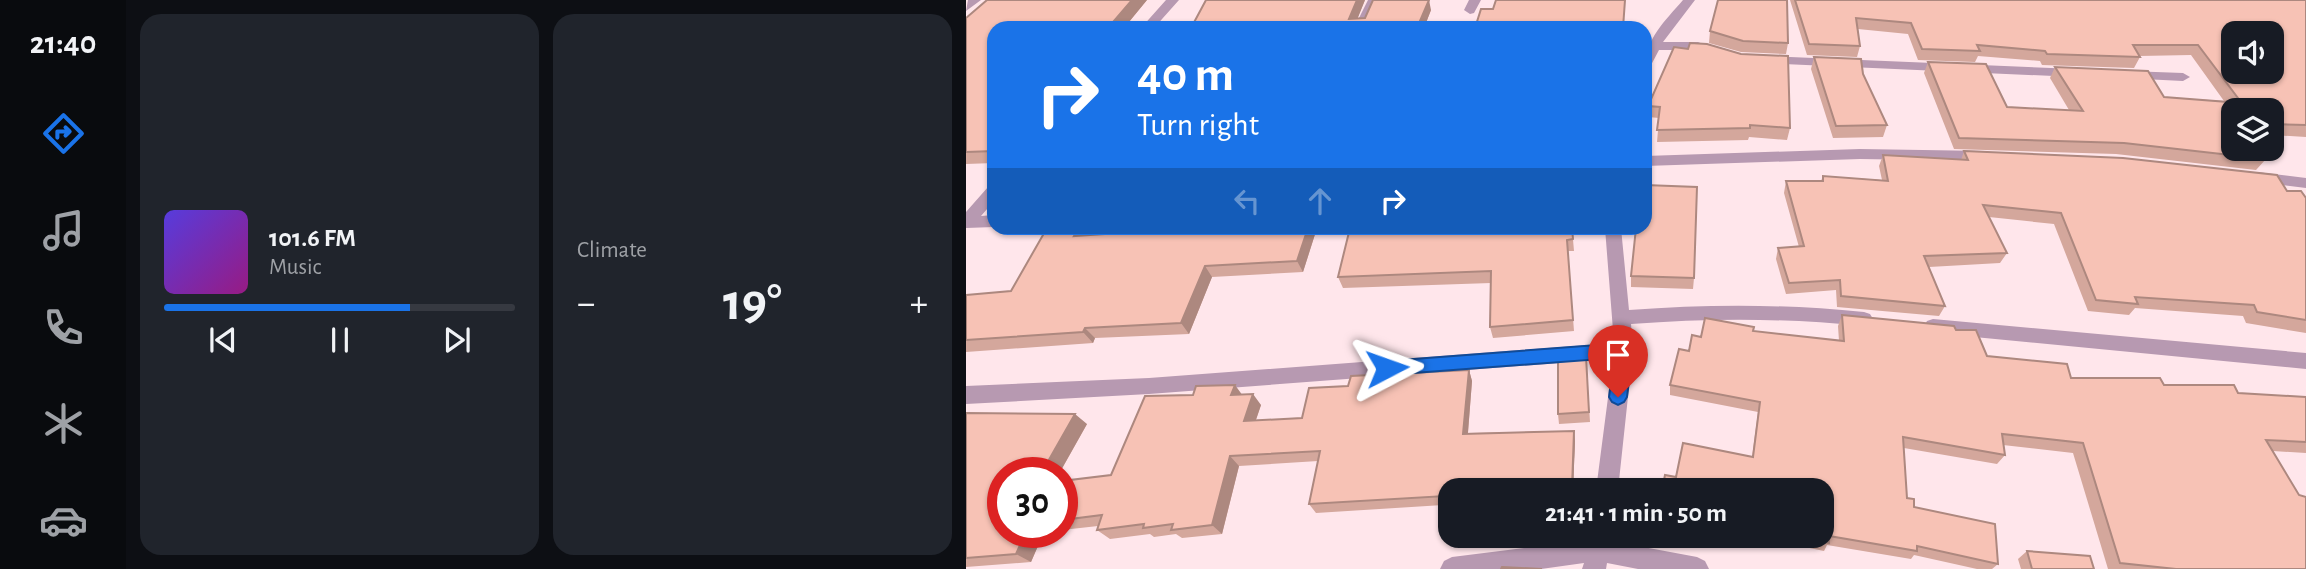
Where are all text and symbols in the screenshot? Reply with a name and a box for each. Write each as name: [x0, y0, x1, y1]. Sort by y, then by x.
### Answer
map controls: [2221, 21, 2284, 161]
button: sound: [2221, 21, 2284, 84]
text: 21:40: [30, 27, 96, 59]
icon: right: [1022, 49, 1113, 140]
text: 40 m: [1137, 51, 1234, 100]
button: layers: [2221, 98, 2284, 161]
icon: directions: [39, 109, 88, 158]
text: Turn right: [1137, 109, 1259, 141]
icon: left: [1228, 182, 1266, 220]
icon: ahead: [1301, 182, 1339, 220]
icon: right: [1374, 182, 1412, 220]
icon: music: [39, 206, 88, 255]
text: 101.6 FM: [269, 225, 356, 251]
text: Climate: [577, 239, 647, 262]
text: Music: [269, 256, 321, 279]
text: 19°: [723, 277, 782, 329]
text: −: [577, 285, 595, 323]
text: +: [910, 285, 928, 323]
icon: phone: [39, 303, 88, 352]
icon: previous: [204, 321, 242, 359]
icon: pause: [321, 321, 359, 359]
icon: next: [438, 321, 476, 359]
pin: [1588, 325, 1648, 397]
position arrow: [1350, 331, 1424, 405]
icon: arrive: [1599, 336, 1637, 374]
icon: climate: [39, 399, 88, 448]
speed limit sign: 30: [987, 457, 1078, 548]
icon: car: [39, 496, 88, 545]
text: 21:41 · 1 min · 50 m: [1545, 500, 1727, 526]

